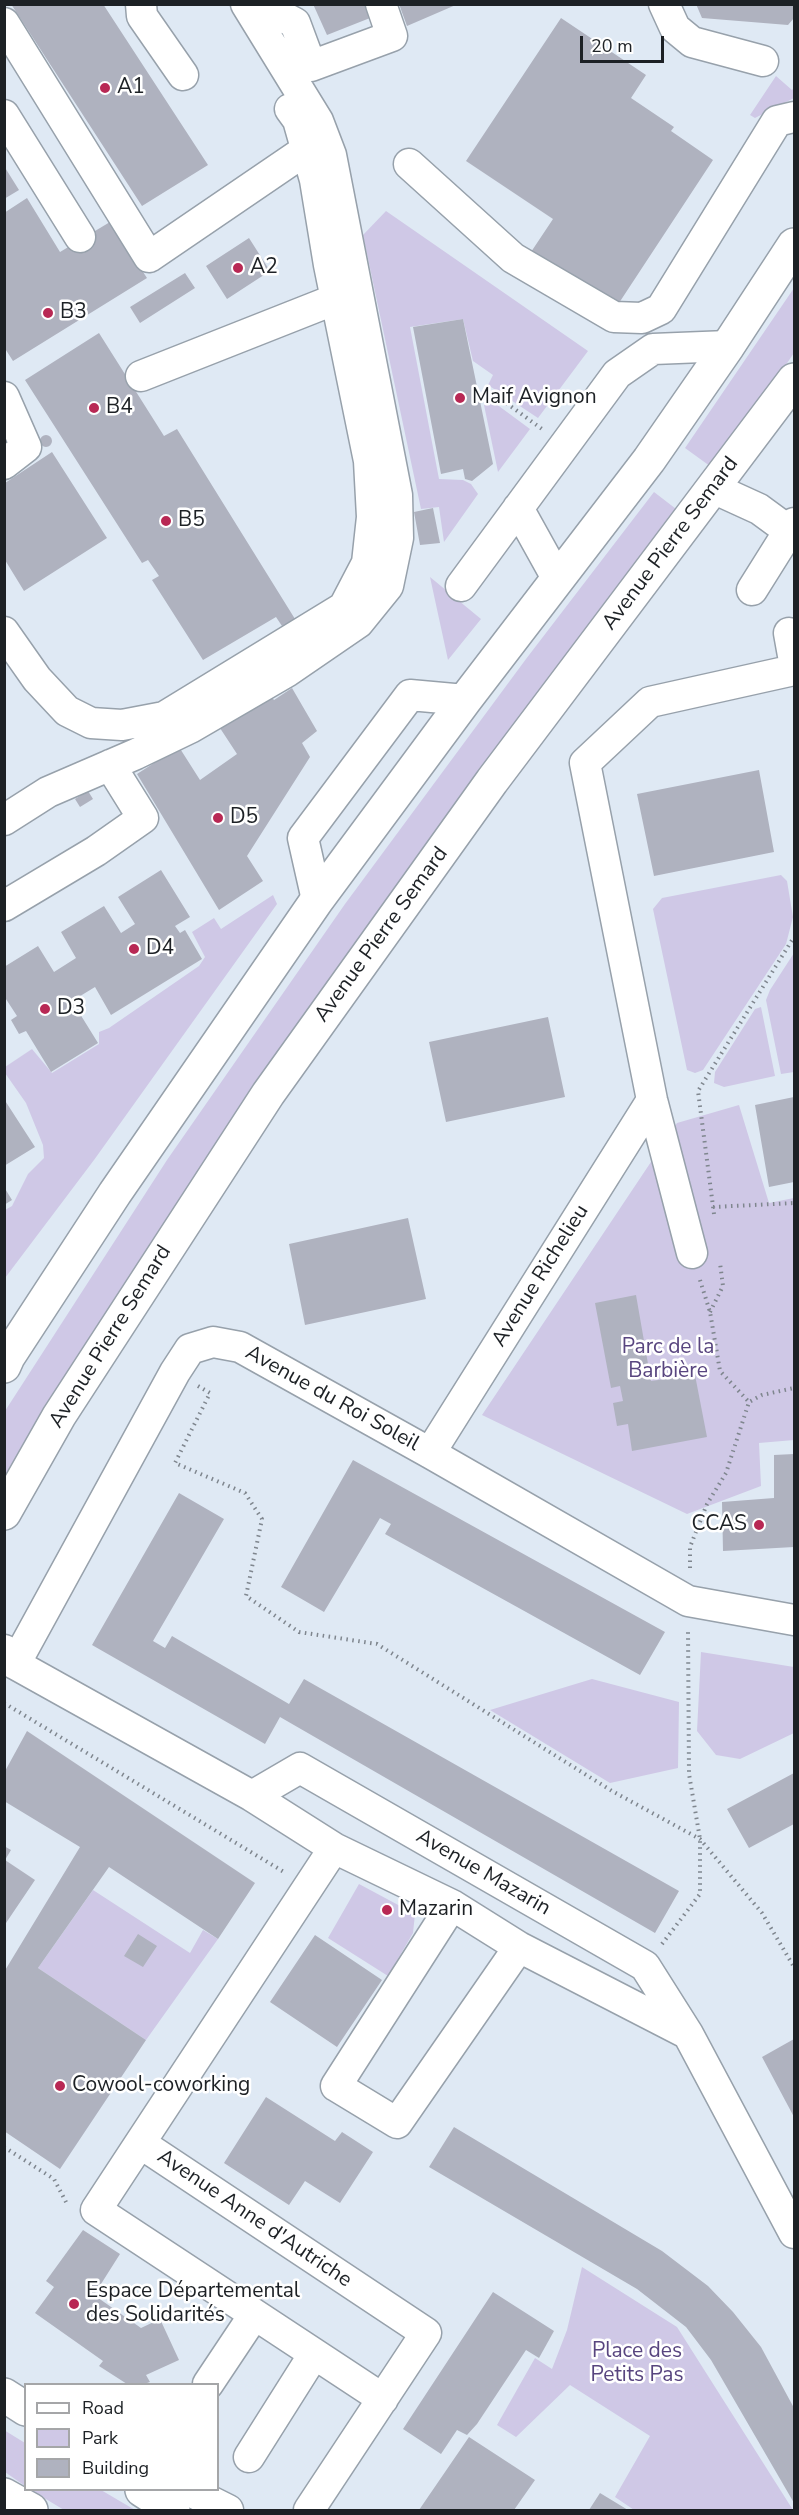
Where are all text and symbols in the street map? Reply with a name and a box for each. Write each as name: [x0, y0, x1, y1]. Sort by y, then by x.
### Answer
scale bar: [583, 24, 667, 62]
text: 20 m: [591, 34, 633, 58]
place label: A1: [117, 75, 145, 101]
marker: A1: [98, 81, 112, 95]
place label: A2: [250, 255, 278, 281]
marker: A2: [231, 261, 245, 275]
place label: B3: [60, 300, 87, 326]
marker: B3: [41, 306, 55, 320]
place label: Maif Avignon: [472, 385, 597, 411]
marker: Maif Avignon: [453, 391, 467, 405]
place label: B4: [106, 395, 133, 421]
marker: B4: [87, 401, 101, 415]
street label: Avenue Pierre Semard: [598, 452, 744, 636]
place label: B5: [178, 508, 205, 534]
marker: B5: [159, 514, 173, 528]
place label: D5: [230, 805, 258, 831]
marker: D5: [211, 811, 225, 825]
street label: Avenue Pierre Semard: [310, 842, 454, 1028]
place label: D4: [146, 936, 174, 962]
marker: D4: [127, 942, 141, 956]
place label: D3: [57, 996, 85, 1022]
marker: D3: [38, 1002, 52, 1016]
street label: Avenue Richelieu: [487, 1200, 595, 1352]
street label: Avenue Pierre Semard: [45, 1241, 177, 1433]
park label: Parc de la Barbière: [622, 1335, 714, 1385]
street label: Avenue du Roi Soleil: [241, 1341, 423, 1457]
place label: CCAS: [691, 1512, 747, 1538]
marker: CCAS: [752, 1518, 766, 1532]
street label: Avenue Mazarin: [411, 1824, 555, 1922]
place label: Mazarin: [399, 1897, 473, 1923]
marker: Mazarin: [380, 1903, 394, 1917]
place label: Cowool-coworking: [72, 2073, 250, 2099]
marker: Cowool-coworking: [53, 2079, 67, 2093]
street label: Avenue Anne d'Autriche: [152, 2144, 356, 2294]
place label: Espace Départemental des Solidarités: [86, 2279, 300, 2329]
marker: Espace Départemental des Solidarités: [67, 2297, 81, 2311]
park label: Place des Petits Pas: [590, 2339, 684, 2389]
legend: [24, 2383, 219, 2491]
text: Road: [82, 2396, 124, 2420]
text: Park: [82, 2426, 118, 2450]
text: Building: [82, 2456, 149, 2480]

